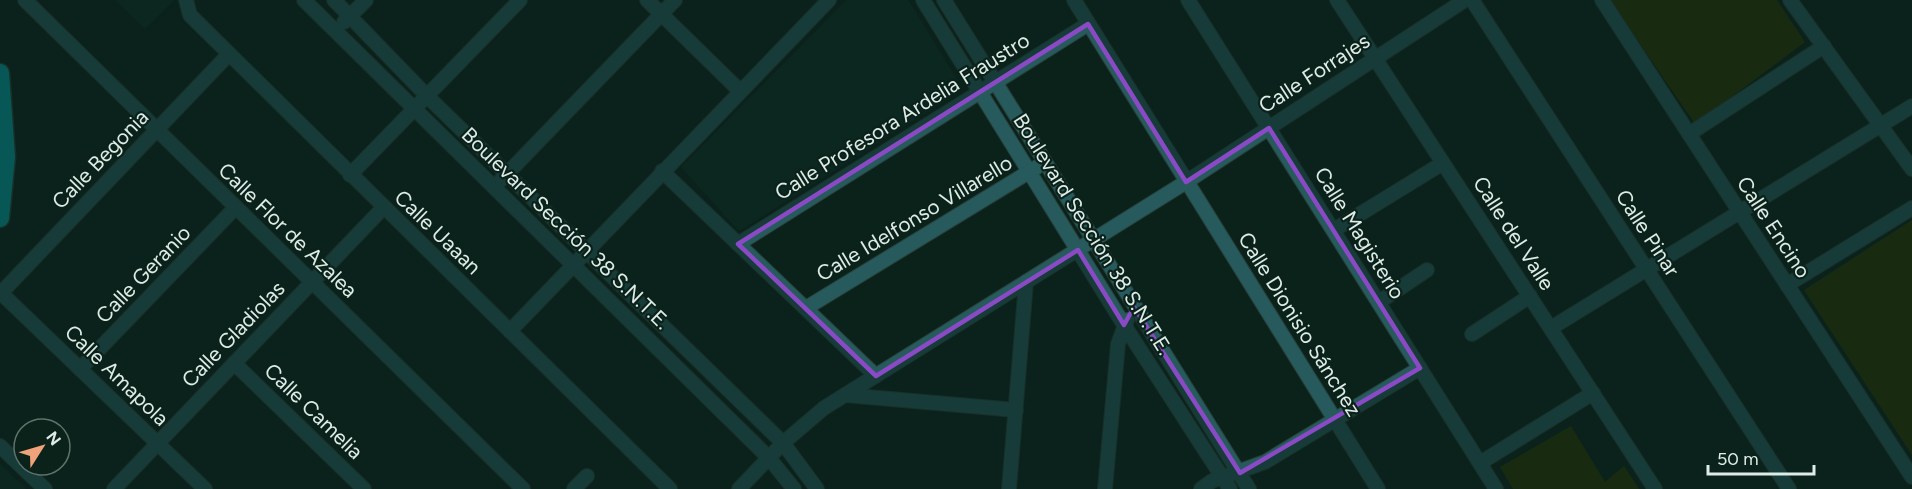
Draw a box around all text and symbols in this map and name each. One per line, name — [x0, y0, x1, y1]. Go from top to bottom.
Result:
street label: Calle Profesora Ardelia Fraustro — [770, 27, 1034, 205]
street label: Calle Forrajes — [1254, 28, 1374, 118]
street label: Calle Begonia — [47, 104, 153, 214]
street label: Boulevard Sección 38 S.N.T.E. — [1008, 109, 1178, 359]
street label: Boulevard Sección 38 S.N.T.E. — [457, 122, 675, 334]
street label: Calle Idelfonso Villarello — [812, 150, 1016, 286]
street label: Calle Flor de Azalea — [213, 157, 363, 303]
street label: Calle Magisterio — [1309, 162, 1411, 304]
street label: Calle del Valle — [1468, 171, 1560, 295]
street label: Calle Encino — [1732, 172, 1816, 282]
street label: Calle Uaaan — [390, 185, 486, 279]
street label: Calle Pinar — [1611, 185, 1685, 281]
street label: Calle Geranio — [90, 220, 196, 328]
street label: Calle Dionisio Sánchez — [1233, 227, 1367, 421]
street label: Calle Gladiolas — [176, 276, 290, 392]
street label: Calle Amapola — [60, 319, 174, 431]
street label: Calle Camelia — [260, 358, 368, 464]
north arrow — [12, 417, 72, 477]
text: N — [42, 428, 65, 449]
scale bar — [1708, 438, 1814, 476]
text: 50 m — [1717, 448, 1759, 470]

